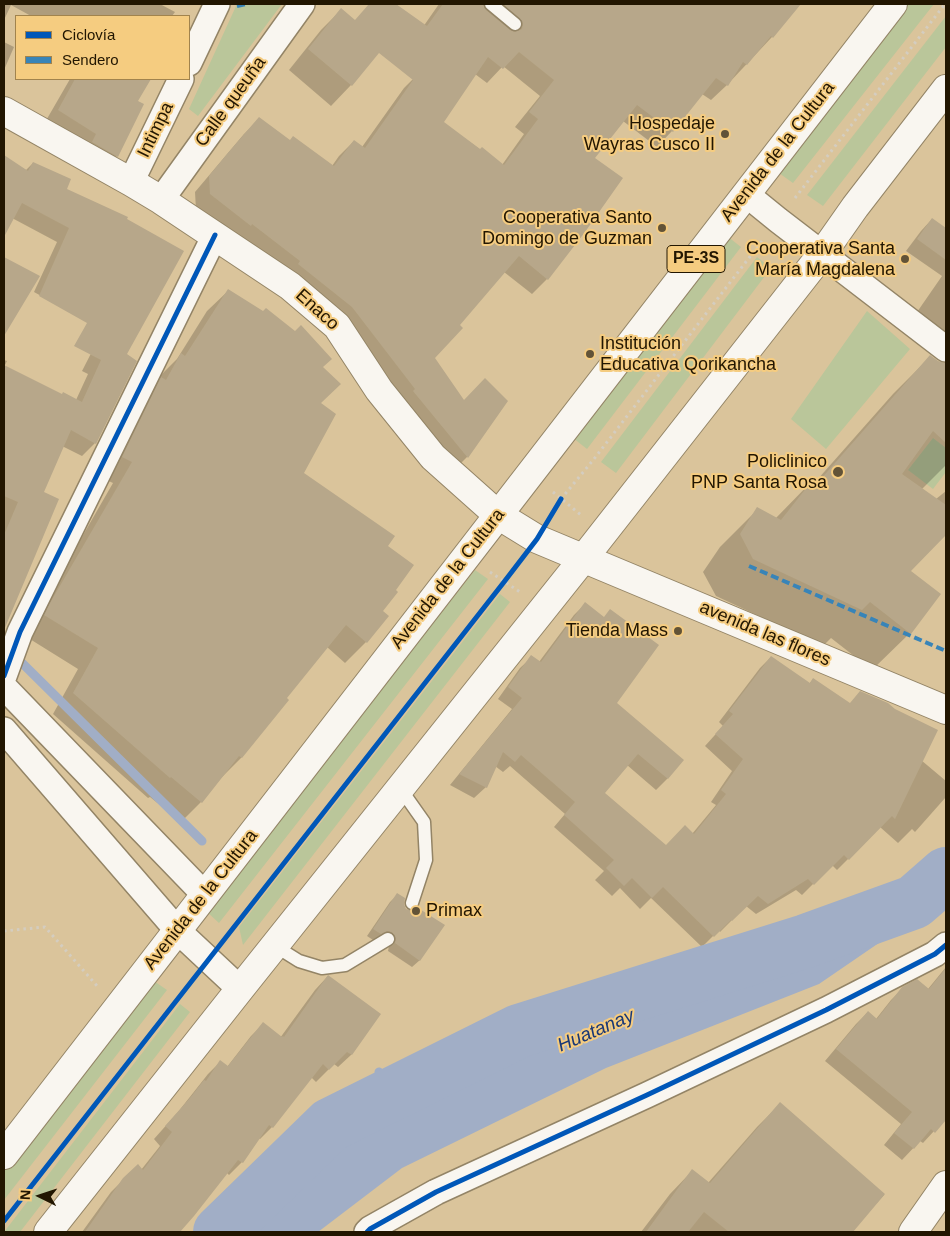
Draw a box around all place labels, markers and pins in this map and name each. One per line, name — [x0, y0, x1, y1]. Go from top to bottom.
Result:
place label: Hospedaje Wayras Cusco II — [584, 113, 715, 156]
marker: Hospedaje Wayras Cusco II — [719, 128, 731, 140]
place label: Cooperativa Santo Domingo de Guzman — [482, 207, 652, 250]
marker: Cooperativa Santo Domingo de Guzman — [656, 222, 668, 234]
place label: Cooperativa Santa María Magdalena — [746, 238, 895, 280]
marker: Cooperativa Santa María Magdalena — [899, 253, 911, 265]
place label: Institución Educativa Qorikancha — [600, 333, 776, 376]
marker: Institución Educativa Qorikancha — [584, 348, 596, 360]
place label: Policlinico PNP Santa Rosa — [691, 451, 827, 494]
marker: Policlinico PNP Santa Rosa — [831, 465, 845, 479]
place label: Tienda Mass — [566, 620, 668, 642]
marker: Tienda Mass — [672, 625, 684, 637]
place label: Primax — [426, 900, 482, 922]
marker: Primax — [410, 905, 422, 917]

